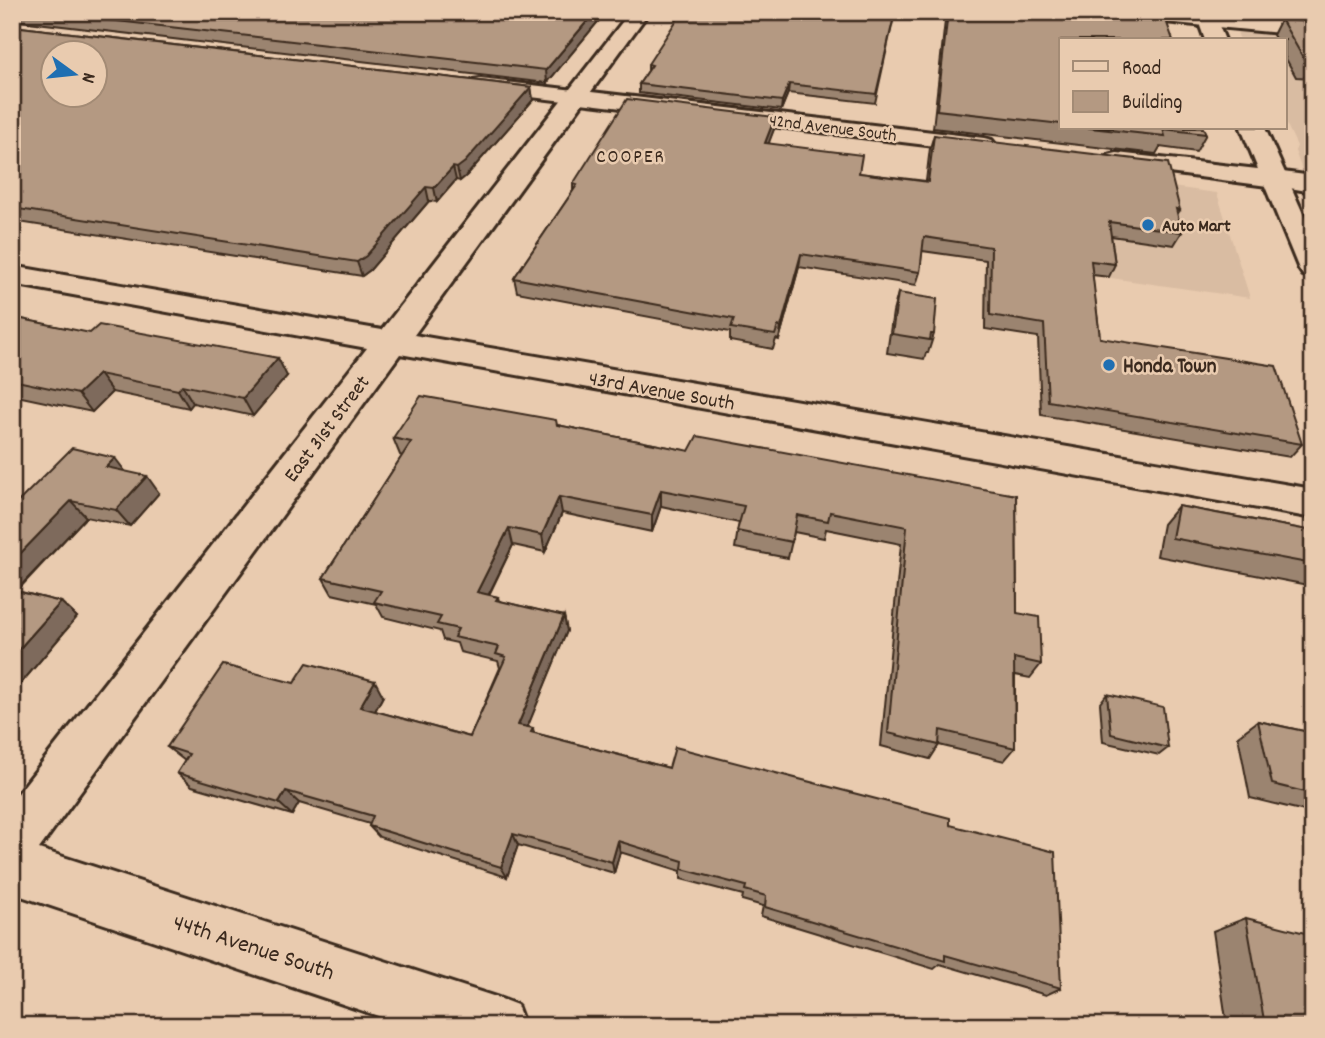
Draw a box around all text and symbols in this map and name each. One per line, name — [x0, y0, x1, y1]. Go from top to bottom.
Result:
north arrow — [38, 38, 108, 108]
legend — [1059, 38, 1286, 130]
text: Road — [1122, 55, 1161, 85]
text: N — [73, 69, 101, 86]
text: Building — [1122, 89, 1182, 119]
street label: 42nd Avenue South — [768, 109, 898, 150]
district label: COOPER — [596, 145, 666, 172]
place label: Auto Mart — [1162, 215, 1231, 240]
marker: Auto Mart — [1140, 217, 1156, 233]
place label: Honda Town — [1123, 353, 1217, 383]
marker: Honda Town — [1101, 357, 1117, 373]
street label: 43rd Avenue South — [586, 365, 737, 421]
street label: East 31st Street — [278, 370, 379, 490]
street label: 44th Avenue South — [168, 907, 338, 991]

